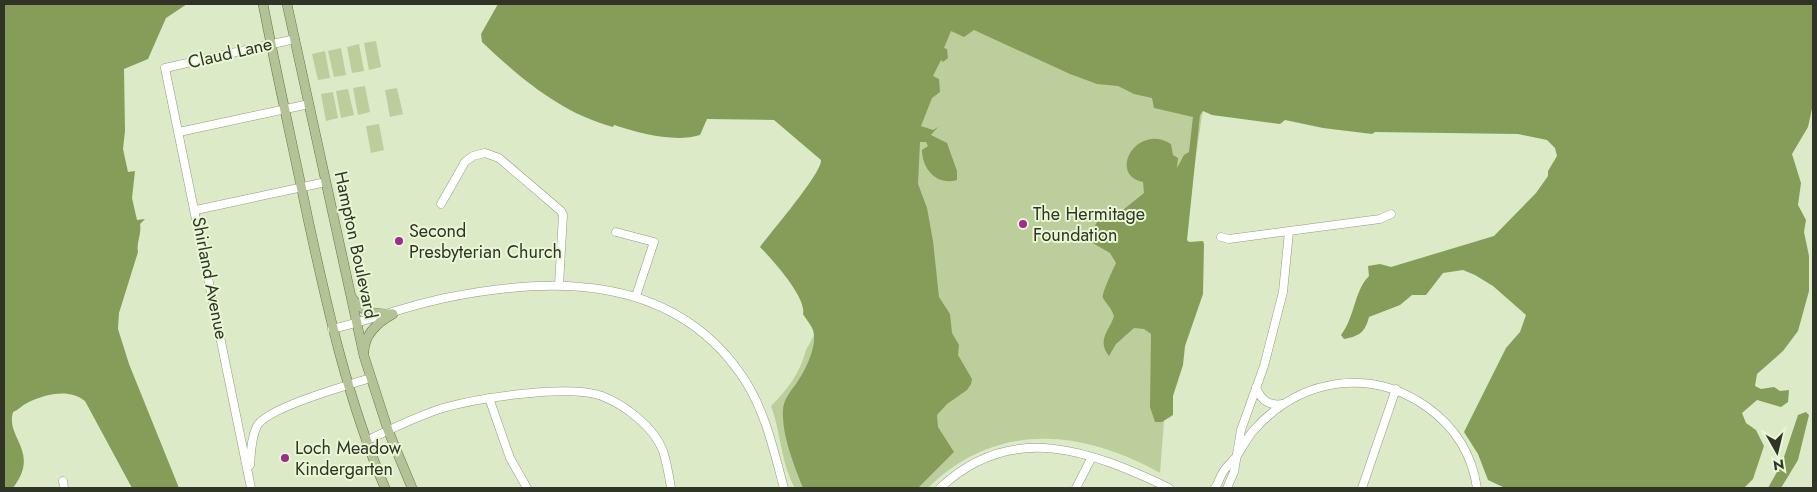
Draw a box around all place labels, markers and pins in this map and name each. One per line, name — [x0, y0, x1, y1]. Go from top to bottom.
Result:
place label: The Hermitage Foundation — [1033, 201, 1145, 248]
place label: Second Presbyterian Church — [409, 218, 562, 265]
marker: The Hermitage Foundation — [1017, 218, 1029, 230]
marker: Second Presbyterian Church — [393, 235, 405, 247]
place label: Loch Meadow Kindergarten — [295, 435, 402, 482]
marker: Loch Meadow Kindergarten — [279, 452, 291, 464]

